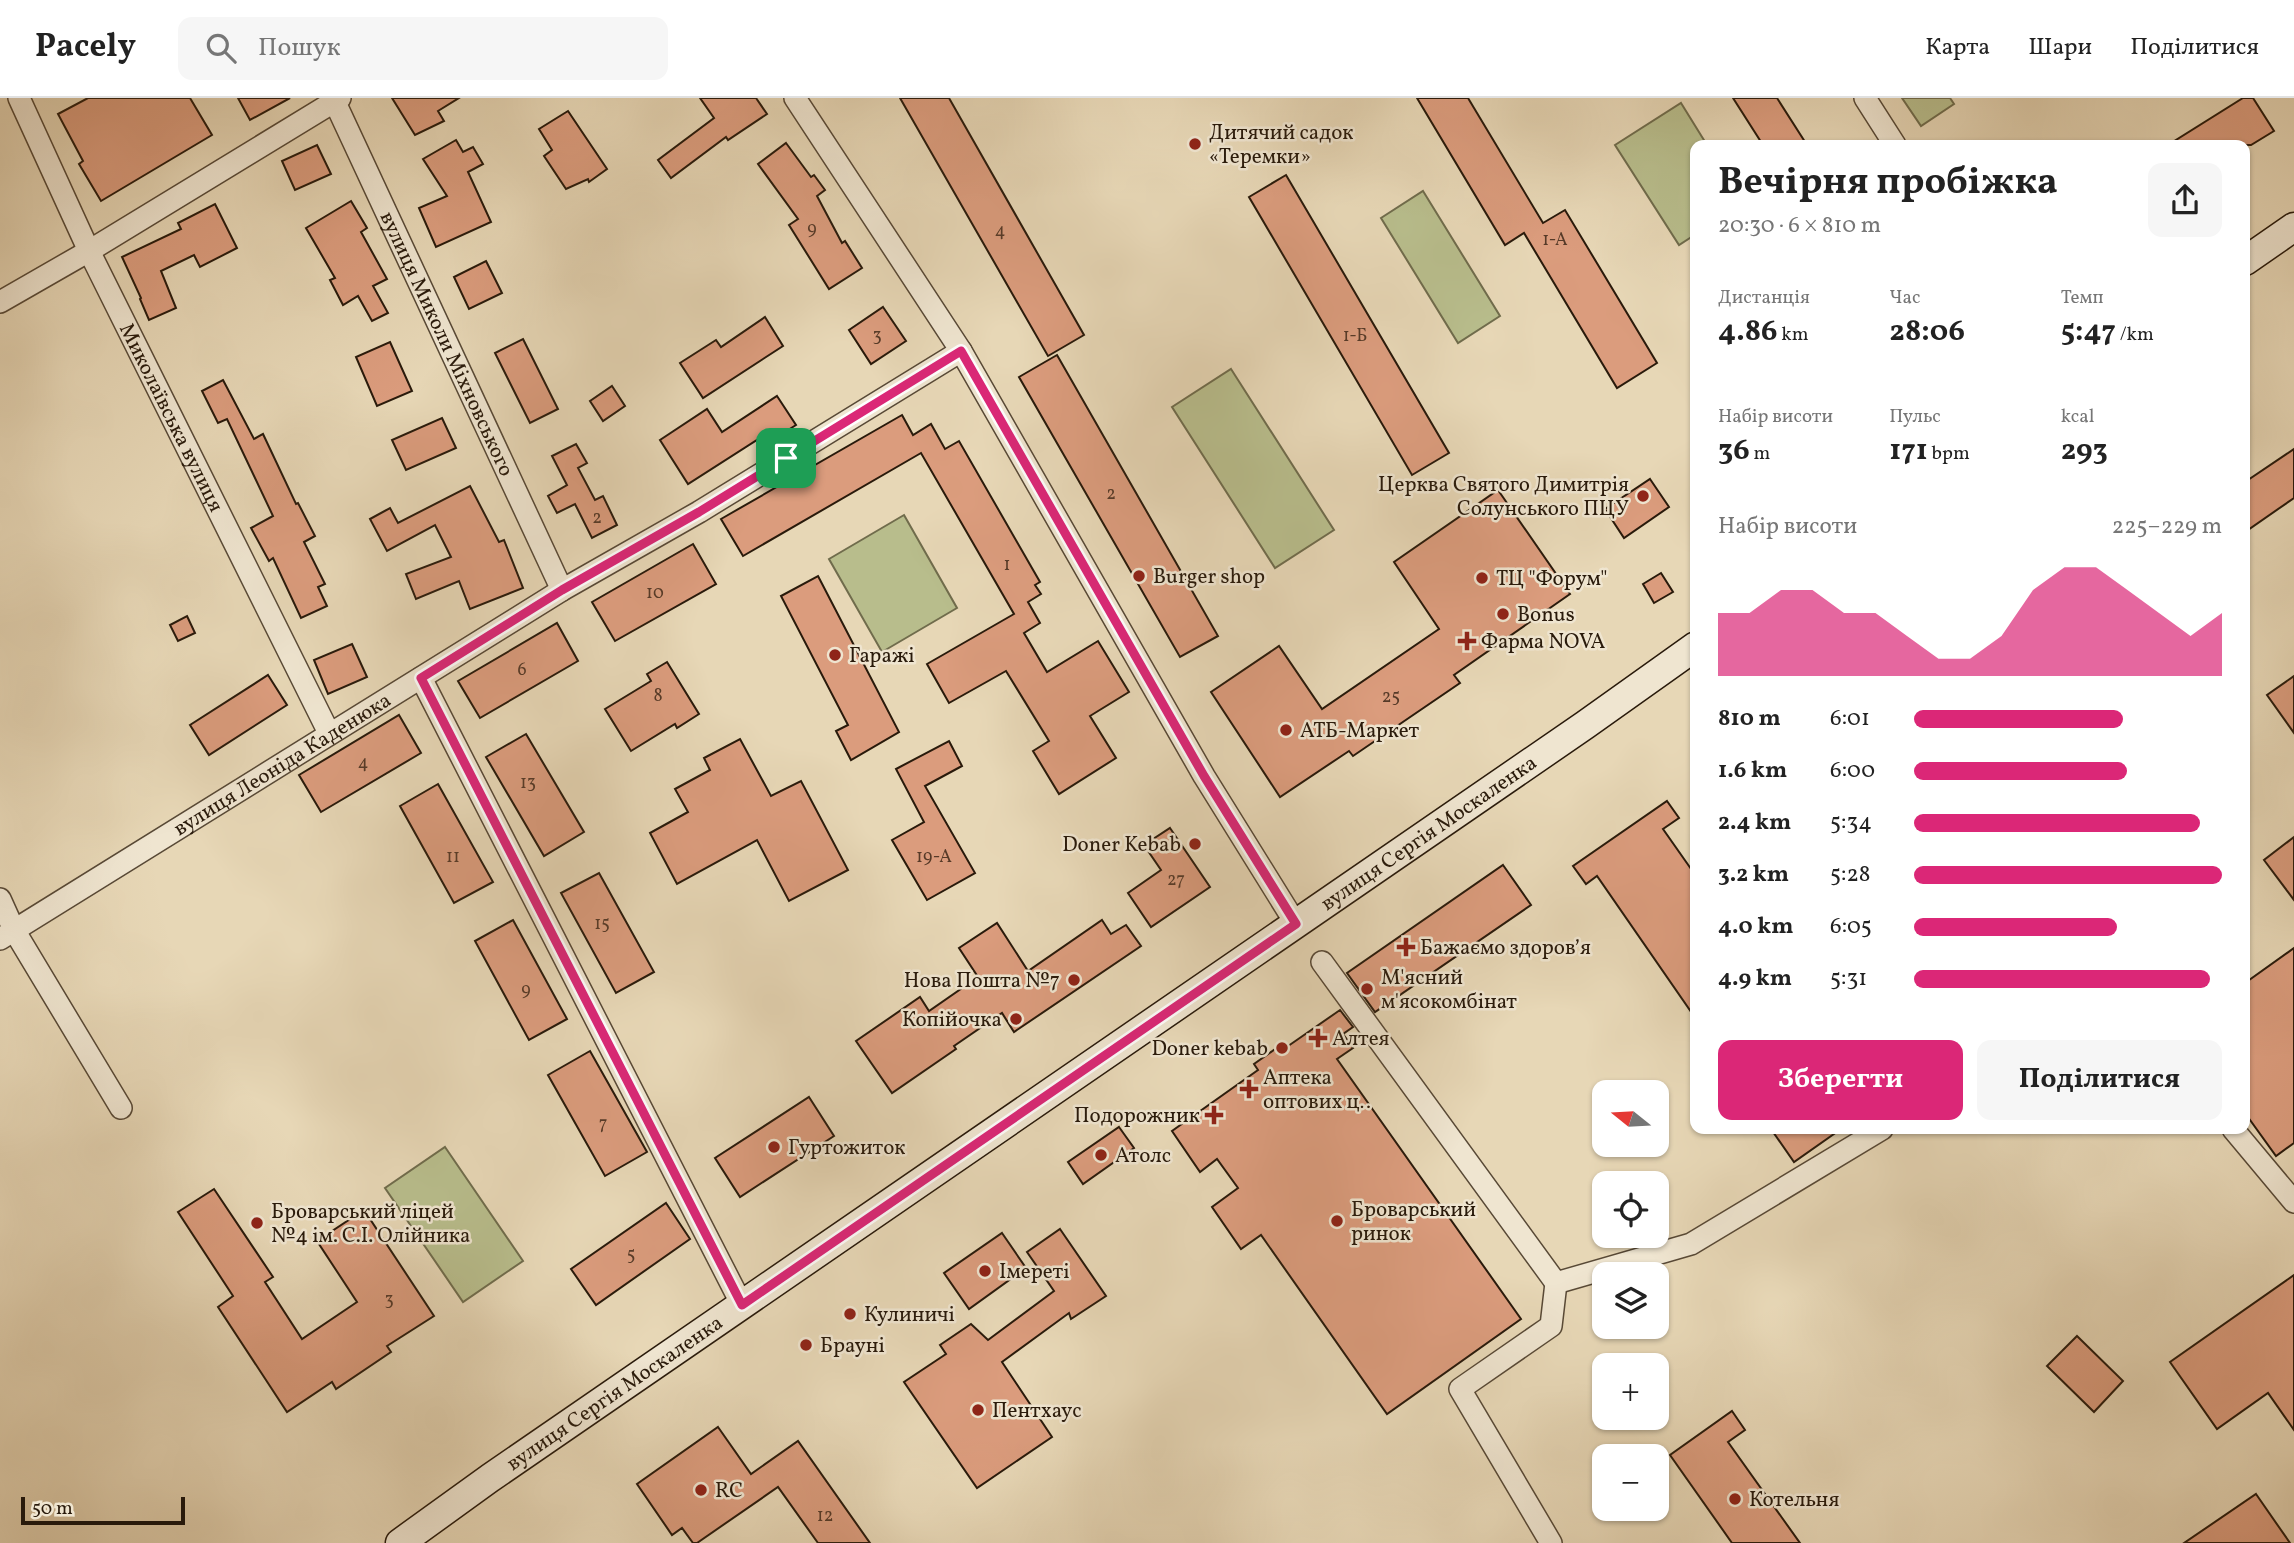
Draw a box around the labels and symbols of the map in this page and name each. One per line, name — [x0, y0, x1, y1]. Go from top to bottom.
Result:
place label: Дитячий садок «Теремки» — [1209, 119, 1354, 172]
marker: Дитячий садок «Теремки» — [1187, 136, 1203, 152]
street label: вулиця Миколи Міхновського — [372, 207, 520, 482]
house number: 9 — [807, 217, 817, 242]
house number: 4 — [995, 219, 1005, 244]
house number: 1-А — [1542, 228, 1568, 253]
street label: Миколаївська вулиця — [111, 319, 230, 517]
house number: 3 — [872, 324, 882, 349]
house number: 1-Б — [1343, 324, 1367, 349]
pin — [756, 428, 816, 488]
place label: Церква Святого Димитрія Солунського ПЦУ — [1378, 471, 1629, 524]
house number: 2 — [1106, 482, 1116, 507]
marker: Церква Святого Димитрія Солунського ПЦУ — [1635, 488, 1651, 504]
house number: 2 — [592, 506, 602, 531]
house number: 1 — [1004, 553, 1010, 578]
place label: Burger shop — [1153, 563, 1265, 592]
place label: ТЦ "Форум" — [1496, 565, 1608, 594]
marker: Burger shop — [1131, 568, 1147, 584]
marker: ТЦ "Форум" — [1474, 570, 1490, 586]
house number: 10 — [646, 581, 664, 606]
place label: Bonus — [1517, 601, 1575, 630]
marker: Bonus — [1495, 606, 1511, 622]
place label: Фарма NOVA — [1481, 628, 1606, 657]
marker: Фарма NOVA — [1459, 633, 1475, 649]
place label: Гаражі — [849, 642, 915, 671]
marker: Гаражі — [827, 647, 843, 663]
house number: 6 — [517, 658, 527, 683]
house number: 8 — [653, 684, 663, 709]
house number: 25 — [1382, 685, 1400, 710]
street label: вулиця Леоніда Каденюка — [169, 687, 397, 844]
place label: АТБ-Маркет — [1300, 717, 1419, 746]
marker: АТБ-Маркет — [1278, 722, 1294, 738]
street label: вулиця Сергія Москаленка — [1315, 749, 1543, 919]
house number: 4 — [358, 751, 368, 776]
house number: 13 — [520, 771, 536, 796]
place label: Doner Kebab — [1062, 831, 1181, 860]
marker: Doner Kebab — [1187, 836, 1203, 852]
house number: 11 — [446, 845, 460, 870]
house number: 19-А — [916, 845, 952, 870]
house number: 27 — [1167, 868, 1185, 893]
house number: 15 — [594, 912, 610, 937]
place label: Бажаємо здоровʼя — [1420, 934, 1591, 963]
marker: Бажаємо здоровʼя — [1398, 939, 1414, 955]
place label: М'ясний м'ясокомбінат — [1381, 964, 1517, 1017]
place label: Нова Пошта №7 — [904, 967, 1060, 996]
marker: Нова Пошта №7 — [1066, 972, 1082, 988]
house number: 9 — [521, 978, 531, 1003]
marker: М'ясний м'ясокомбінат — [1359, 981, 1375, 997]
place label: Копійочка — [902, 1006, 1002, 1035]
marker: Копійочка — [1008, 1011, 1024, 1027]
place label: Алтея — [1332, 1025, 1390, 1054]
marker: Алтея — [1310, 1030, 1326, 1046]
place label: Doner kebab — [1151, 1035, 1268, 1064]
marker: Doner kebab — [1274, 1040, 1290, 1056]
place label: Аптека оптових ц‥ — [1263, 1064, 1371, 1117]
north arrow — [1592, 1080, 1670, 1157]
marker: Аптека оптових ц‥ — [1241, 1081, 1257, 1097]
place label: Подорожник — [1074, 1102, 1200, 1131]
marker: Подорожник — [1206, 1107, 1222, 1123]
house number: 7 — [599, 1112, 607, 1137]
place label: Гуртожиток — [788, 1134, 906, 1163]
marker: Гуртожиток — [766, 1139, 782, 1155]
place label: Атолс — [1115, 1142, 1171, 1171]
marker: Атолс — [1093, 1147, 1109, 1163]
place label: Броварський ринок — [1351, 1196, 1476, 1249]
place label: Броварський ліцей №4 ім. С.І. Олійника — [271, 1198, 471, 1251]
marker: Броварський ринок — [1329, 1213, 1345, 1229]
marker: Броварський ліцей №4 ім. С.І. Олійника — [249, 1215, 265, 1231]
house number: 5 — [627, 1243, 635, 1268]
place label: Імереті — [999, 1258, 1070, 1287]
marker: Імереті — [977, 1263, 993, 1279]
house number: 3 — [384, 1288, 394, 1313]
place label: Кулиничі — [864, 1301, 955, 1330]
marker: Кулиничі — [842, 1306, 858, 1322]
street label: вулиця Сергія Москаленка — [501, 1309, 729, 1478]
place label: Брауні — [820, 1332, 885, 1361]
marker: Брауні — [798, 1337, 814, 1353]
place label: Пентхаус — [992, 1397, 1082, 1426]
marker: Пентхаус — [970, 1402, 986, 1418]
place label: RC — [715, 1477, 743, 1506]
marker: RC — [693, 1482, 709, 1498]
place label: Котельня — [1749, 1486, 1839, 1515]
marker: Котельня — [1727, 1491, 1743, 1507]
scale bar — [21, 1494, 186, 1526]
house number: 12 — [817, 1504, 833, 1529]

